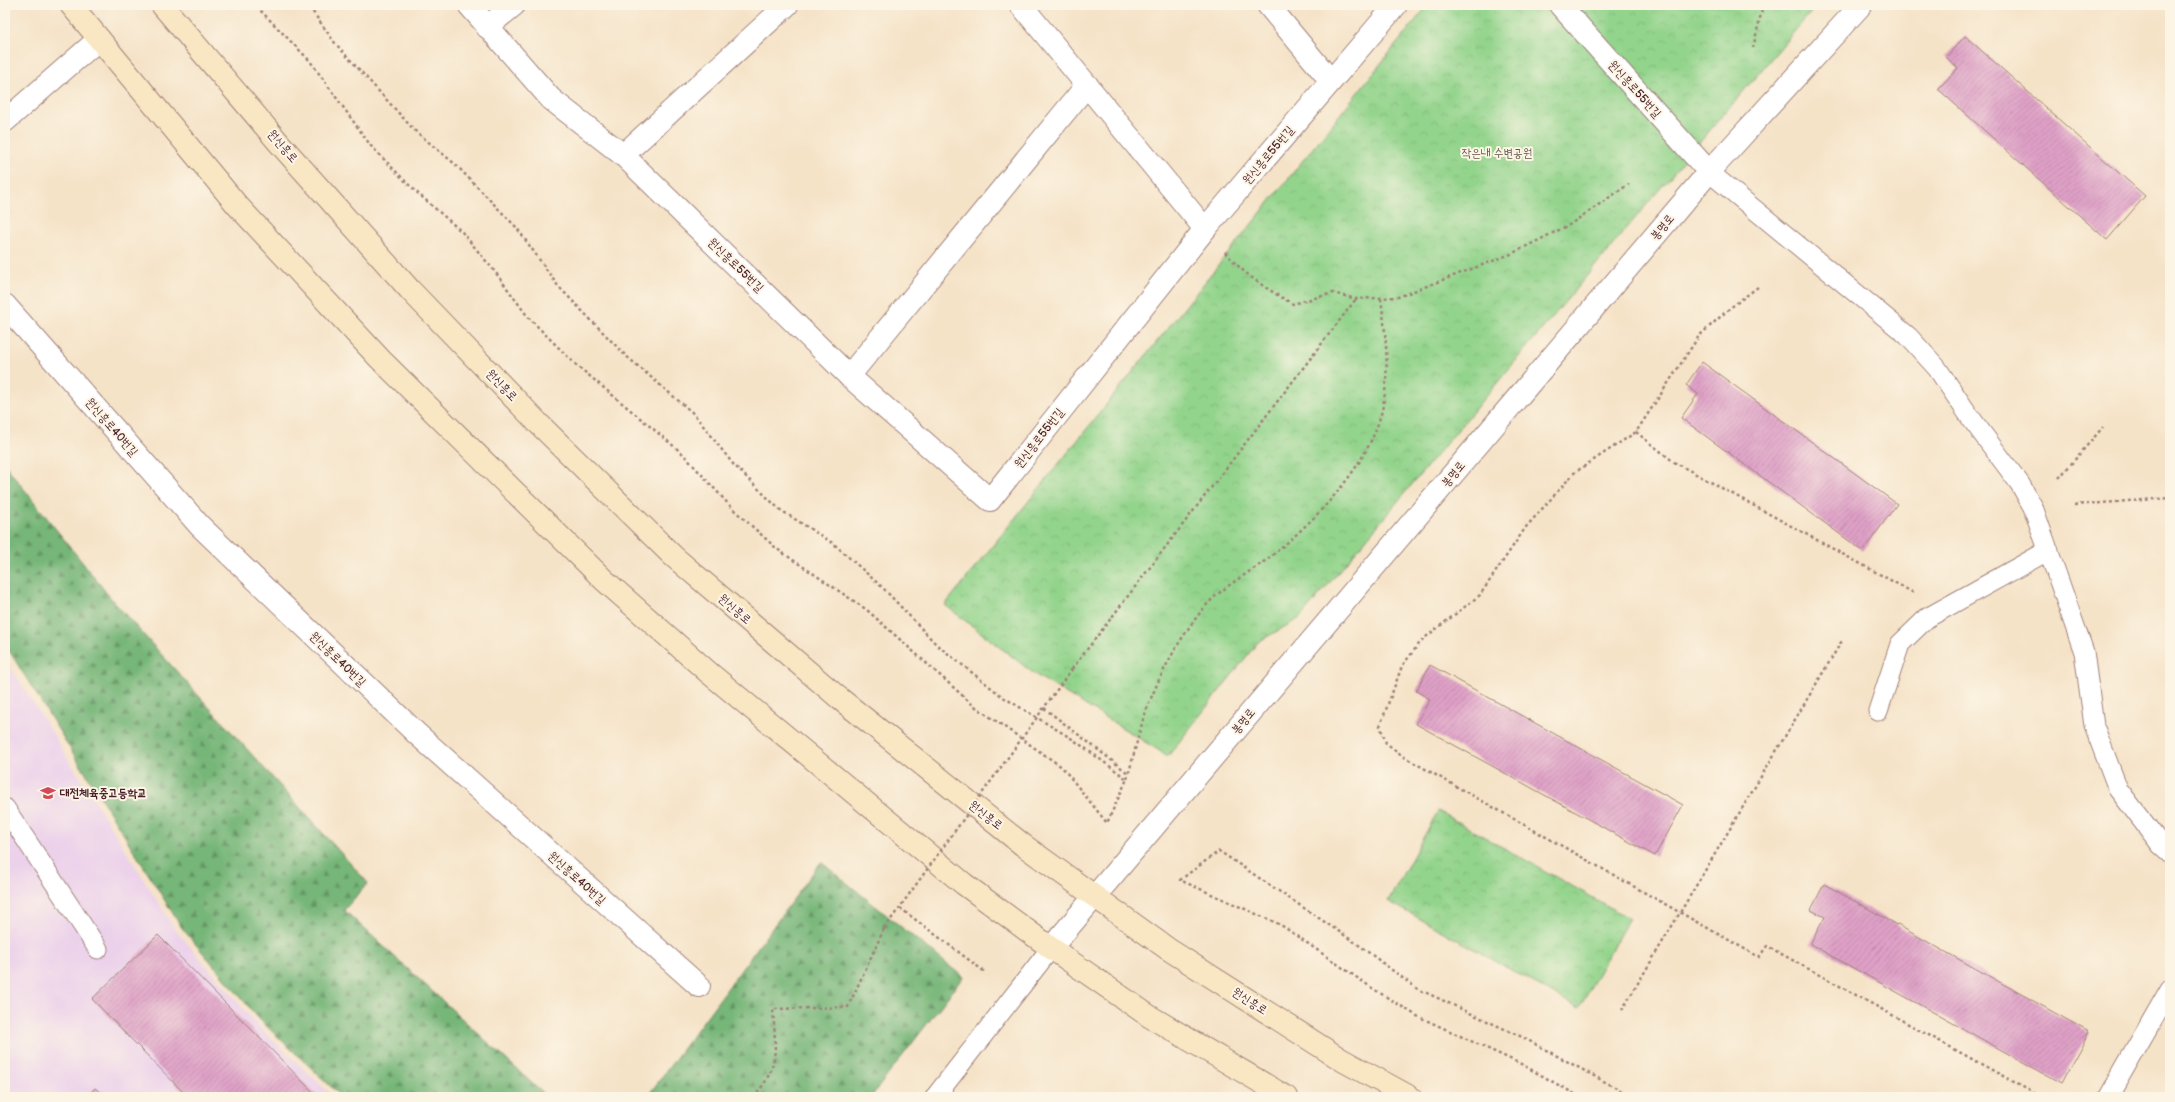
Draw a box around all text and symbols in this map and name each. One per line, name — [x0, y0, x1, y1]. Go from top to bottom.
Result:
street label: 원신흥로55번길 — [1605, 58, 1664, 121]
street label: 원신흥로55번길 — [1240, 123, 1297, 188]
street label: 원신흥로 — [264, 127, 301, 166]
park label: 작은내 수변공원 — [1462, 146, 1532, 161]
street label: 봉명로 — [1647, 211, 1677, 243]
street label: 원신흥로55번길 — [705, 235, 767, 296]
street label: 원신흥로 — [483, 366, 520, 404]
street label: 원신흥로40번길 — [82, 395, 141, 460]
street label: 원신흥로55번길 — [1011, 405, 1068, 471]
street label: 봉명로 — [1438, 458, 1468, 490]
street label: 원신흥로 — [715, 591, 754, 628]
street label: 원신흥로40번길 — [306, 629, 369, 690]
street label: 봉명로 — [1228, 705, 1258, 737]
school or university icon: 대전체육중고등학교 — [39, 784, 57, 802]
place label: 대전체육중고등학교 — [59, 786, 147, 801]
street label: 원신흥로 — [966, 798, 1006, 833]
street label: 원신흥로40번길 — [545, 849, 609, 908]
street label: 원신흥로 — [1229, 985, 1270, 1018]

